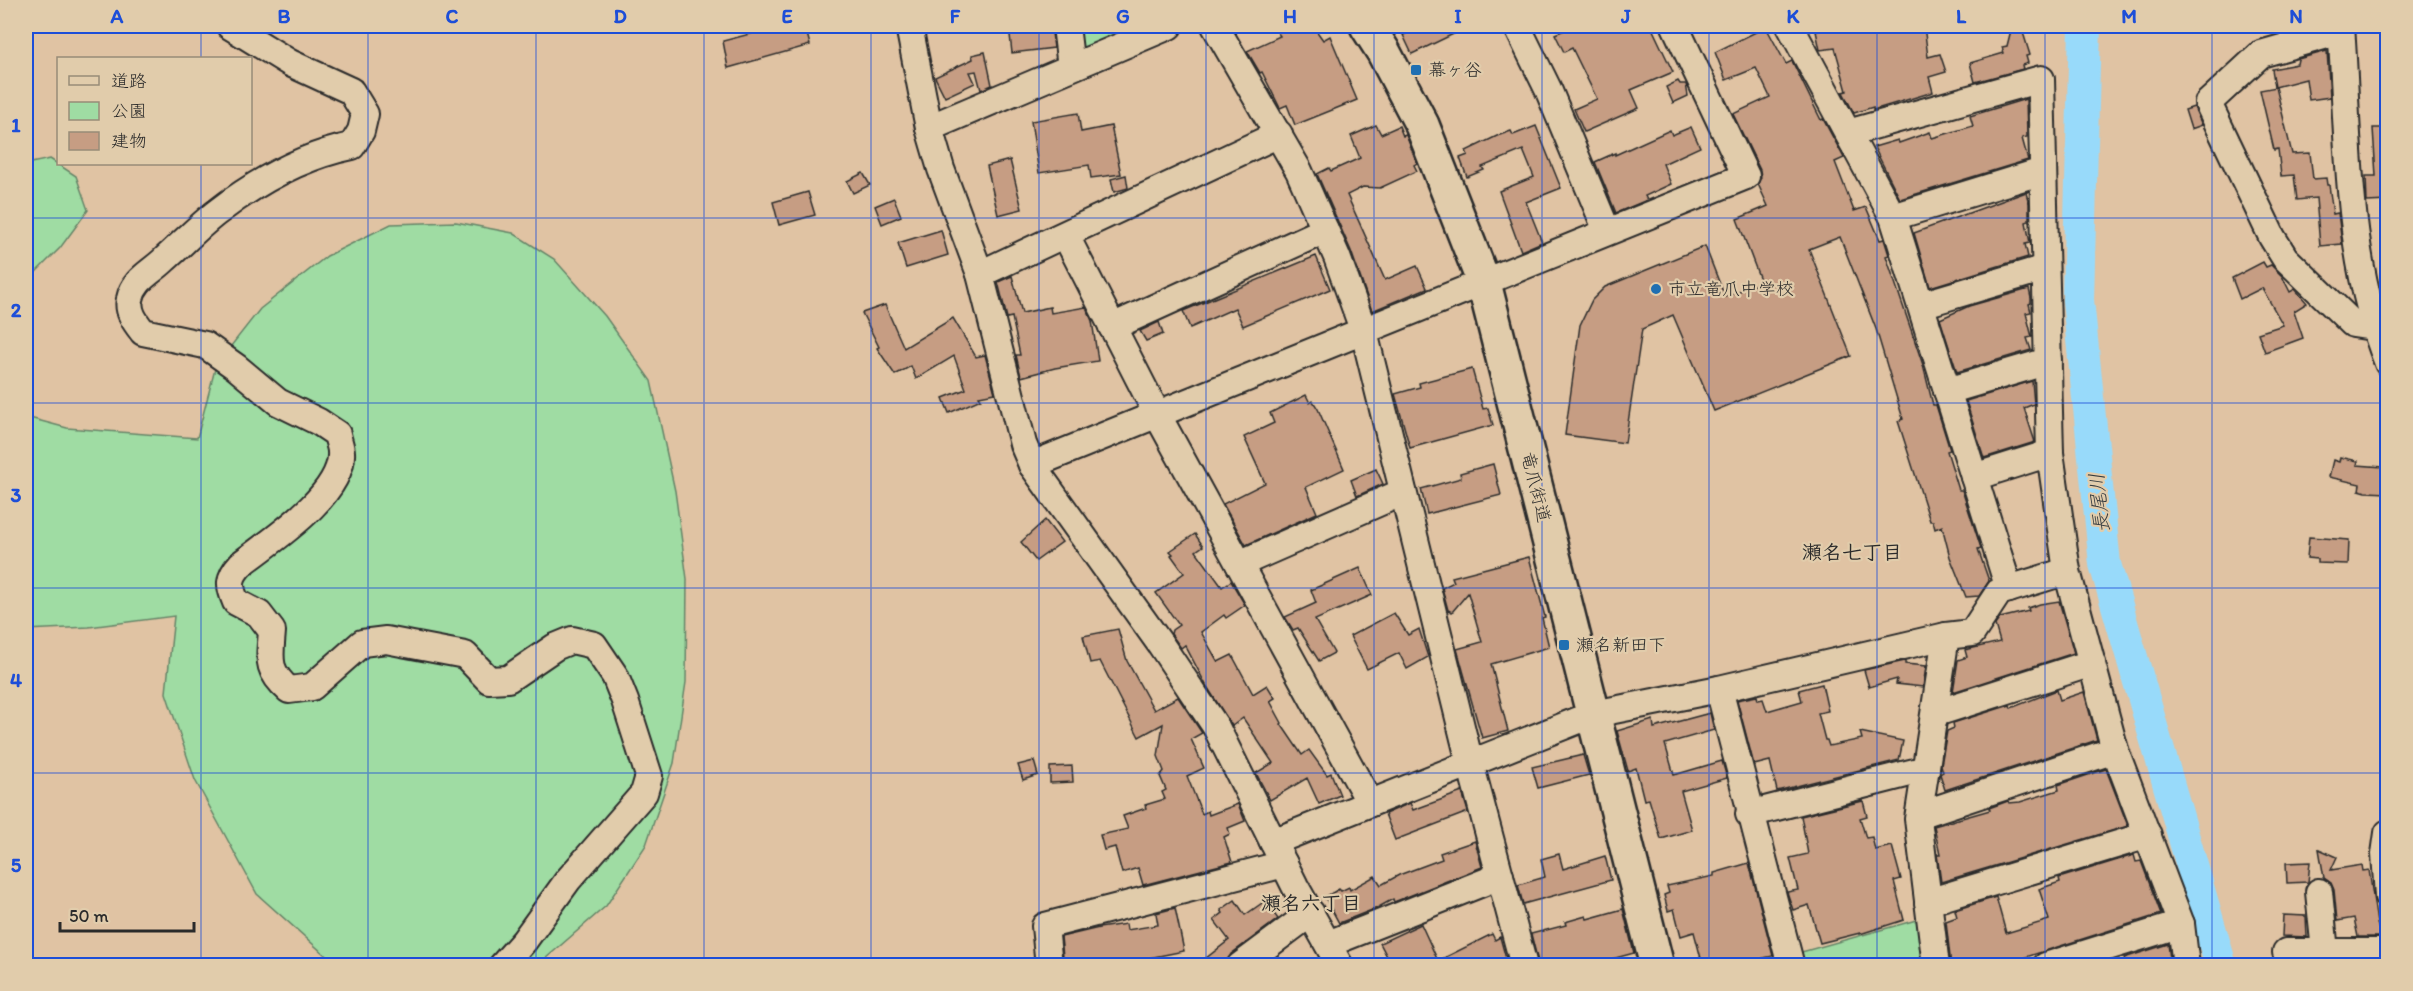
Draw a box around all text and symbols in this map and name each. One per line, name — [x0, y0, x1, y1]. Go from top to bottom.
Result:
text: A — [110, 4, 124, 28]
text: B — [278, 4, 291, 28]
text: C — [446, 4, 459, 28]
text: D — [613, 4, 627, 28]
text: E — [781, 4, 793, 28]
text: F — [950, 4, 961, 28]
text: G — [1116, 4, 1130, 28]
text: H — [1283, 4, 1297, 28]
text: I — [1454, 4, 1462, 28]
text: J — [1620, 4, 1631, 28]
text: K — [1787, 4, 1801, 28]
text: L — [1956, 4, 1967, 28]
text: M — [2121, 4, 2137, 28]
text: N — [2289, 4, 2303, 28]
legend — [57, 57, 252, 165]
place label: 幕ヶ谷 — [1428, 59, 1482, 81]
marker: 幕ヶ谷 — [1409, 63, 1423, 77]
text: 道路 — [111, 70, 147, 92]
text: 公園 — [111, 100, 147, 122]
text: 1 — [11, 113, 21, 137]
text: 建物 — [111, 130, 147, 152]
place label: 市立竜爪中学校 — [1668, 278, 1794, 300]
marker: 市立竜爪中学校 — [1649, 282, 1663, 296]
text: 2 — [11, 298, 22, 322]
street label: 竜爪街道 — [1517, 449, 1555, 525]
water label: 長尾川 — [2084, 472, 2114, 534]
text: 3 — [11, 483, 22, 507]
district label: 瀬名七丁目 — [1802, 540, 1902, 564]
place label: 瀬名新田下 — [1576, 634, 1666, 656]
marker: 瀬名新田下 — [1557, 638, 1571, 652]
text: 4 — [10, 668, 22, 692]
text: 5 — [11, 853, 22, 877]
district label: 瀬名六丁目 — [1261, 891, 1361, 915]
scale bar — [60, 895, 194, 933]
text: 50 m — [69, 905, 109, 927]

